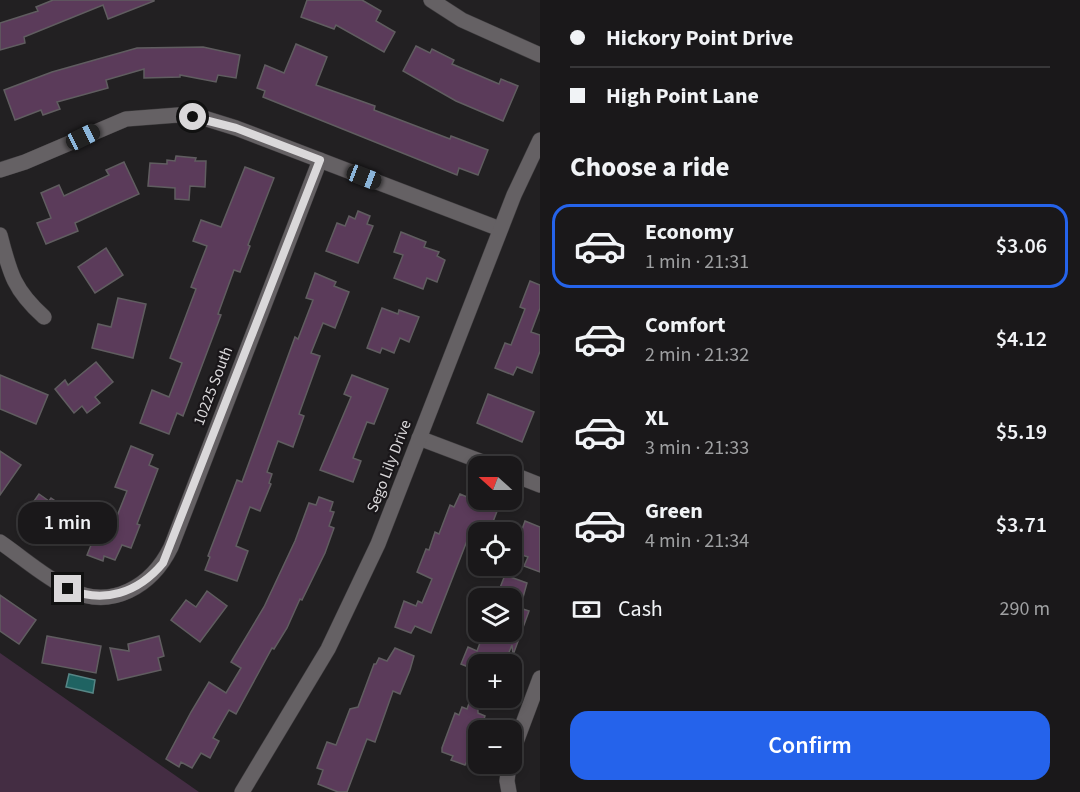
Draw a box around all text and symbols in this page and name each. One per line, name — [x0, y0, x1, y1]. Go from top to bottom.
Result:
text: Hickory Point Drive — [606, 22, 793, 54]
text: High Point Lane — [606, 80, 759, 112]
route start — [179, 103, 206, 130]
car — [63, 121, 103, 153]
text: Choose a ride — [570, 148, 730, 187]
car — [344, 162, 384, 192]
text: Economy — [645, 216, 734, 248]
icon: car — [573, 219, 627, 273]
text: $3.06 — [996, 230, 1047, 262]
text: 1 min · 21:31 — [645, 248, 749, 276]
text: Comfort — [645, 309, 726, 341]
icon: car — [573, 312, 627, 366]
text: $4.12 — [996, 323, 1047, 355]
text: 2 min · 21:32 — [645, 341, 749, 369]
street label: 10225 South — [188, 343, 238, 429]
text: XL — [645, 402, 669, 434]
icon: car — [573, 405, 627, 459]
text: $5.19 — [996, 416, 1047, 448]
street label: Sego Lily Drive — [361, 417, 417, 515]
text: 3 min · 21:33 — [645, 434, 749, 462]
north arrow — [468, 456, 522, 510]
map controls — [468, 456, 522, 774]
text: Green — [645, 495, 703, 527]
icon: car — [573, 498, 627, 552]
callout: 1 min — [19, 502, 118, 544]
text: 1 min — [44, 509, 91, 537]
text: $3.71 — [996, 509, 1047, 541]
button: locate — [468, 522, 522, 576]
text: 4 min · 21:34 — [645, 527, 749, 555]
route end — [54, 575, 81, 602]
button: layers — [468, 588, 522, 642]
icon: cash — [570, 593, 603, 626]
text: Cash — [618, 593, 663, 625]
text: 290 m — [1000, 595, 1050, 623]
button: + — [468, 654, 522, 708]
button: Confirm — [570, 711, 1050, 780]
button: − — [468, 720, 522, 774]

